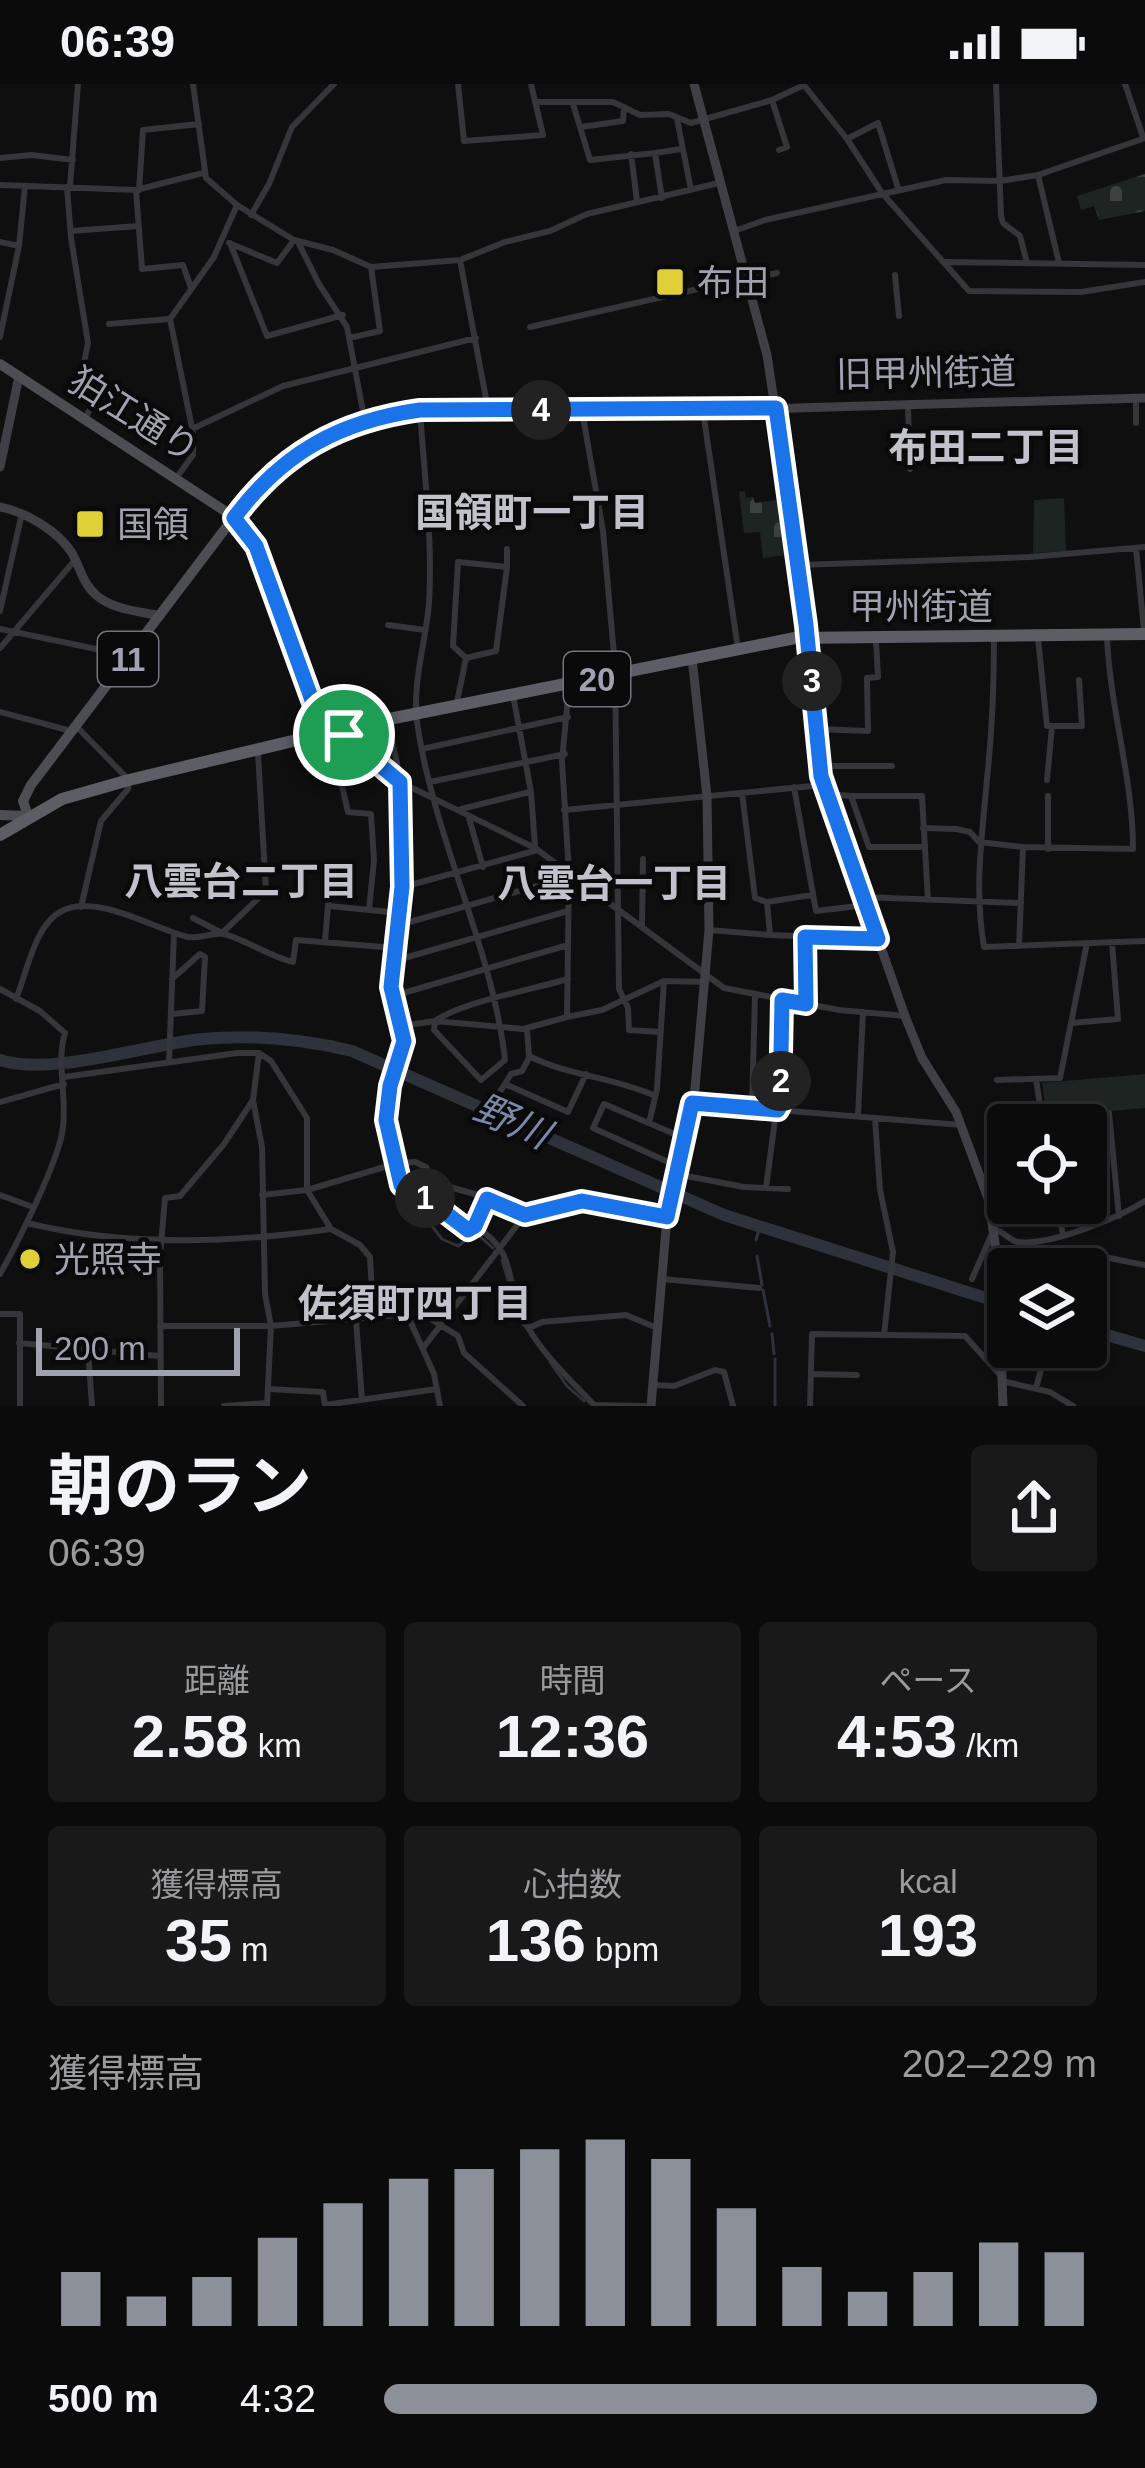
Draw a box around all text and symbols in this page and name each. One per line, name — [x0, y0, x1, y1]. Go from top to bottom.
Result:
text: 06:39 — [60, 16, 175, 67]
place label: 布田 — [697, 262, 769, 303]
marker: 布田 — [654, 266, 686, 298]
street label: 旧甲州街道 — [836, 351, 1016, 395]
street label: 狛江通り — [62, 359, 206, 471]
pin: 4 — [511, 380, 571, 440]
text: 4 — [532, 391, 550, 428]
district label: 布田二丁目 — [888, 426, 1084, 469]
district label: 国領町一丁目 — [415, 491, 649, 534]
place label: 国領 — [117, 504, 189, 545]
marker: 国領 — [74, 508, 106, 540]
street label: 甲州街道 — [849, 586, 993, 627]
road number: 11 — [98, 632, 158, 686]
pin: 3 — [782, 651, 842, 711]
road number: 20 — [564, 652, 630, 706]
text: 3 — [803, 662, 821, 699]
pin — [293, 684, 395, 786]
icon: arrive — [311, 702, 377, 768]
district label: 八雲台二丁目 — [124, 860, 358, 903]
district label: 八雲台一丁目 — [497, 862, 731, 905]
pin: 2 — [751, 1051, 811, 1111]
text: 2 — [772, 1062, 790, 1099]
water label: 野川 — [468, 1085, 560, 1158]
map controls — [987, 1104, 1107, 1368]
button: locate — [987, 1104, 1107, 1224]
pin: 1 — [395, 1168, 455, 1228]
text: 1 — [416, 1179, 434, 1216]
place label: 光照寺 — [54, 1239, 162, 1280]
marker: 光照寺 — [17, 1246, 43, 1272]
button: layers — [987, 1248, 1107, 1368]
district label: 佐須町四丁目 — [298, 1282, 532, 1325]
scale bar — [36, 1322, 240, 1375]
text: 200 m — [54, 1330, 146, 1367]
button: share — [971, 1445, 1097, 1571]
text: 朝のラン — [48, 1449, 312, 1523]
text: 06:39 — [48, 1531, 146, 1574]
text: 距離 — [184, 1662, 250, 1699]
text: 時間 — [539, 1662, 605, 1699]
text: ペース — [879, 1662, 977, 1699]
text: 2.58 — [132, 1703, 249, 1770]
text: 12:36 — [496, 1703, 649, 1770]
text: 4:53 — [837, 1703, 957, 1770]
text: km — [249, 1727, 302, 1764]
text: /km — [957, 1727, 1019, 1764]
text: kcal — [899, 1863, 958, 1900]
text: 獲得標高 — [151, 1866, 283, 1903]
text: 心拍数 — [523, 1866, 622, 1903]
text: 193 — [878, 1902, 978, 1969]
text: 35 — [165, 1907, 232, 1974]
text: 136 — [486, 1907, 586, 1974]
text: m — [232, 1931, 269, 1968]
text: bpm — [586, 1931, 659, 1968]
text: 202–229 m — [902, 2042, 1097, 2085]
text: 獲得標高 — [48, 2052, 204, 2095]
text: 500 m — [48, 2377, 159, 2420]
text: 4:32 — [240, 2377, 316, 2420]

